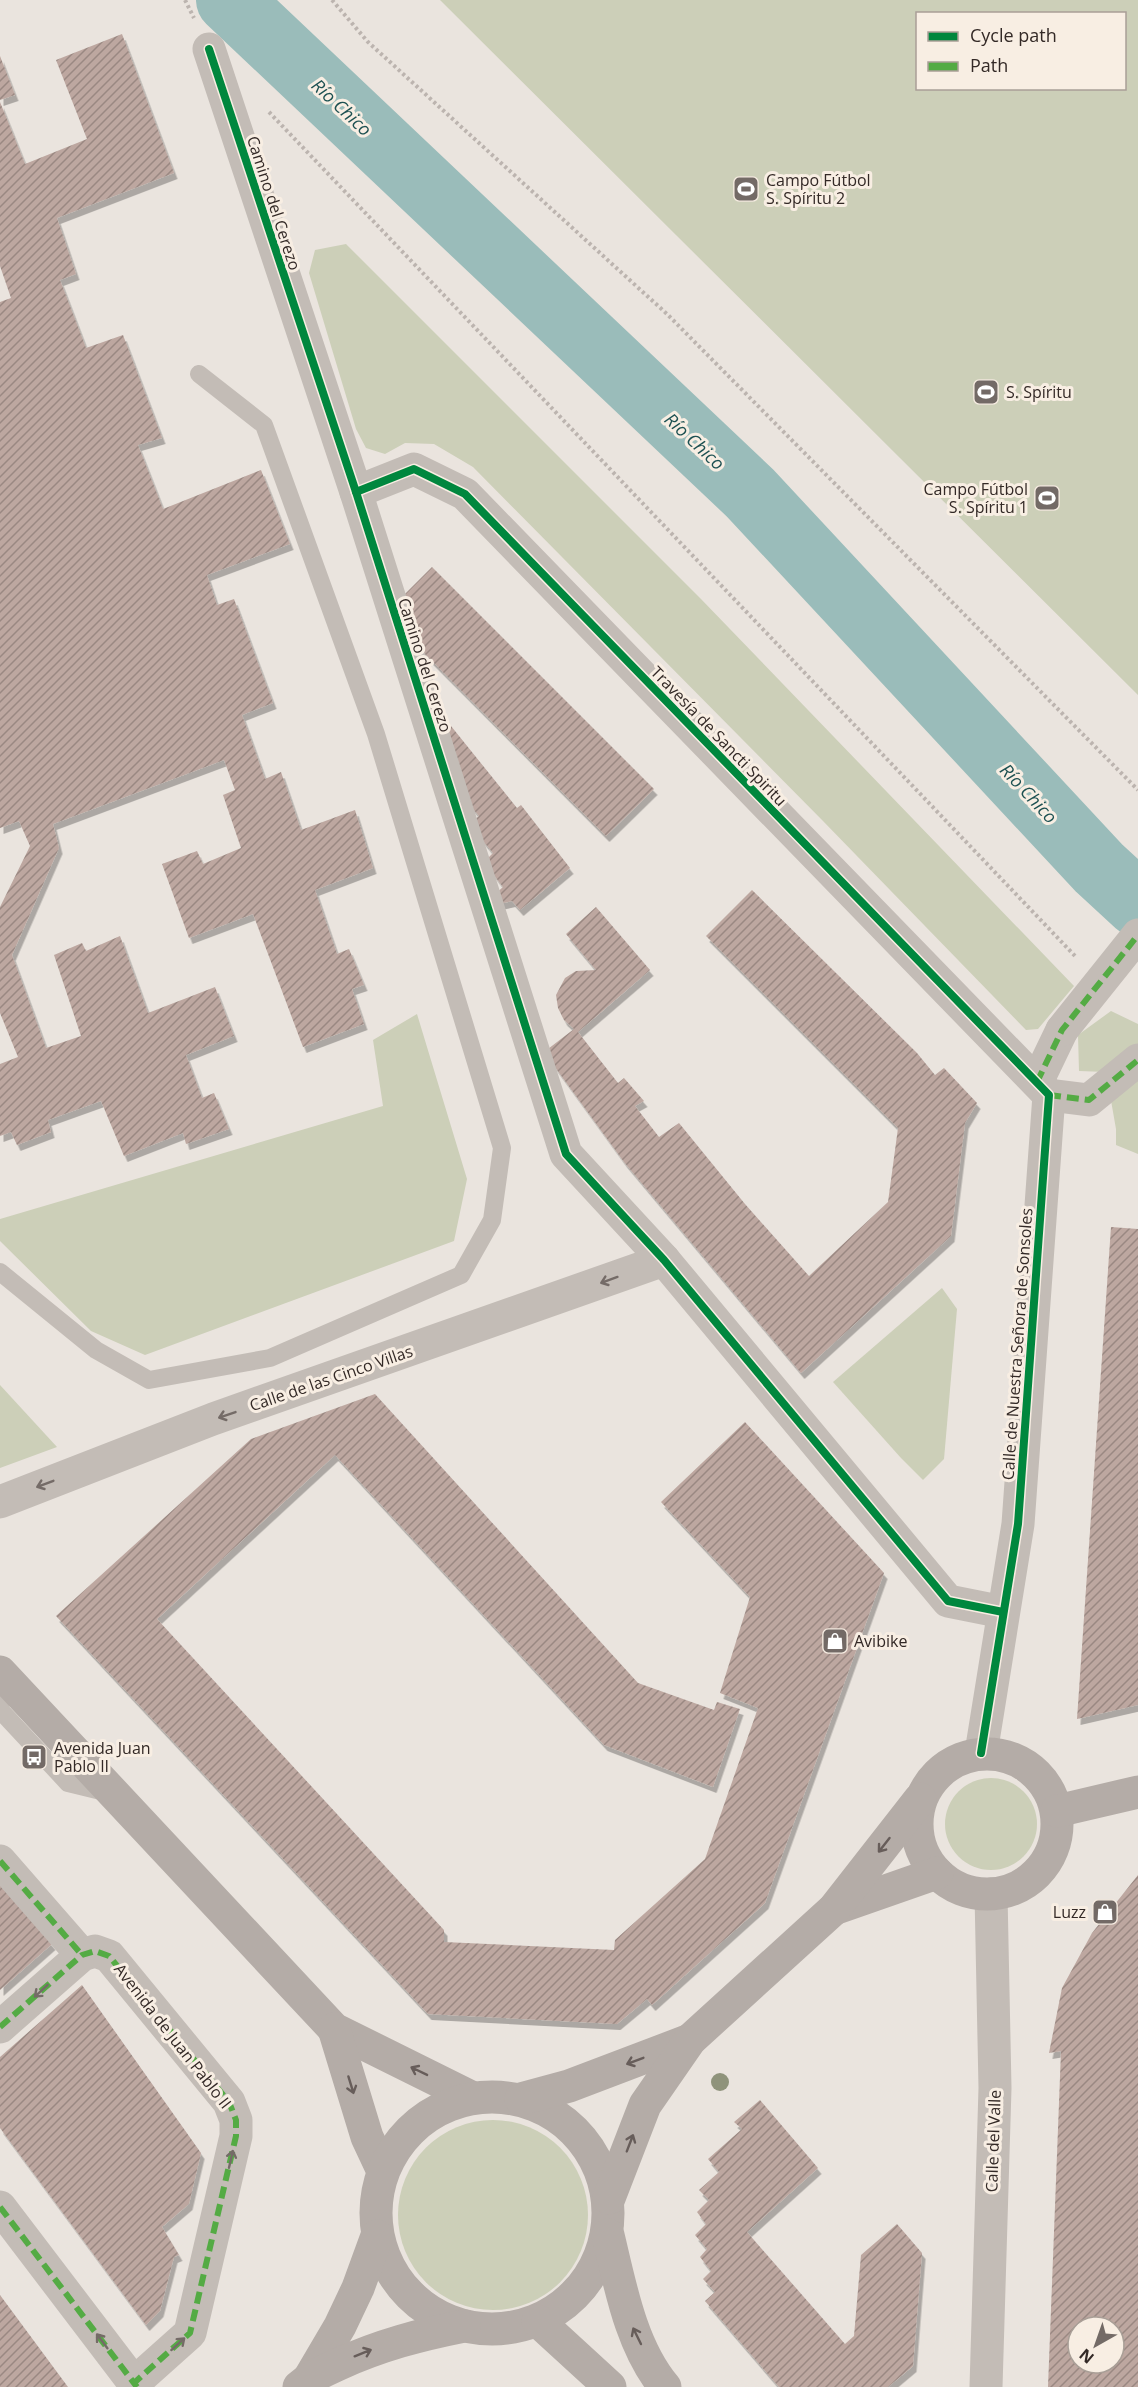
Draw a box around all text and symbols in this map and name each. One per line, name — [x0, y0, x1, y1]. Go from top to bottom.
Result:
legend — [916, 12, 1126, 90]
text: Cycle path — [970, 23, 1057, 47]
text: Path — [970, 53, 1008, 77]
water label: Río Chico — [307, 73, 377, 141]
street label: Camino del Cerezo — [242, 133, 306, 273]
place label: Campo Fútbol S. Spíritu 2 — [766, 169, 871, 209]
sports icon: Campo Fútbol S. Spíritu 2 — [731, 174, 761, 204]
sports icon: S. Spíritu — [971, 377, 1001, 407]
place label: S. Spíritu — [1006, 381, 1072, 403]
water label: Río Chico — [660, 407, 730, 475]
place label: Campo Fútbol S. Spíritu 1 — [923, 478, 1028, 518]
sports icon: Campo Fútbol S. Spíritu 1 — [1032, 483, 1062, 513]
street label: Camino del Cerezo — [393, 595, 457, 735]
street label: Travesía de Sancti Spiritu — [646, 661, 792, 811]
water label: Río Chico — [995, 758, 1063, 828]
street label: Calle de Nuestra Señora de Sonsoles — [997, 1207, 1037, 1481]
one-way arrow — [600, 1275, 619, 1286]
street label: Calle de las Cinco Villas — [246, 1340, 416, 1416]
one-way arrow — [218, 1410, 237, 1421]
one-way arrow — [37, 1480, 55, 1491]
shop icon: Avibike — [820, 1626, 850, 1656]
place label: Avibike — [854, 1630, 907, 1652]
place label: Avenida Juan Pablo II — [54, 1737, 151, 1777]
bus stop icon: Avenida Juan Pablo II — [19, 1742, 49, 1772]
one-way arrow — [878, 1837, 891, 1853]
shop icon: Luzz — [1090, 1897, 1120, 1927]
place label: Luzz — [1053, 1901, 1086, 1923]
street label: Avenida de Juan Pablo II — [109, 1959, 237, 2113]
one-way arrow — [34, 1984, 49, 1998]
one-way arrow — [626, 2056, 645, 2067]
one-way arrow — [410, 2064, 428, 2076]
one-way arrow — [346, 2075, 357, 2094]
street label: Calle del Valle — [980, 2089, 1006, 2193]
one-way arrow — [625, 2134, 636, 2153]
one-way arrow — [225, 2150, 237, 2169]
north arrow — [1066, 2315, 1126, 2375]
one-way arrow — [630, 2328, 642, 2346]
one-way arrow — [96, 2333, 108, 2349]
one-way arrow — [170, 2337, 185, 2351]
text: N — [1074, 2344, 1098, 2369]
one-way arrow — [354, 2347, 372, 2358]

